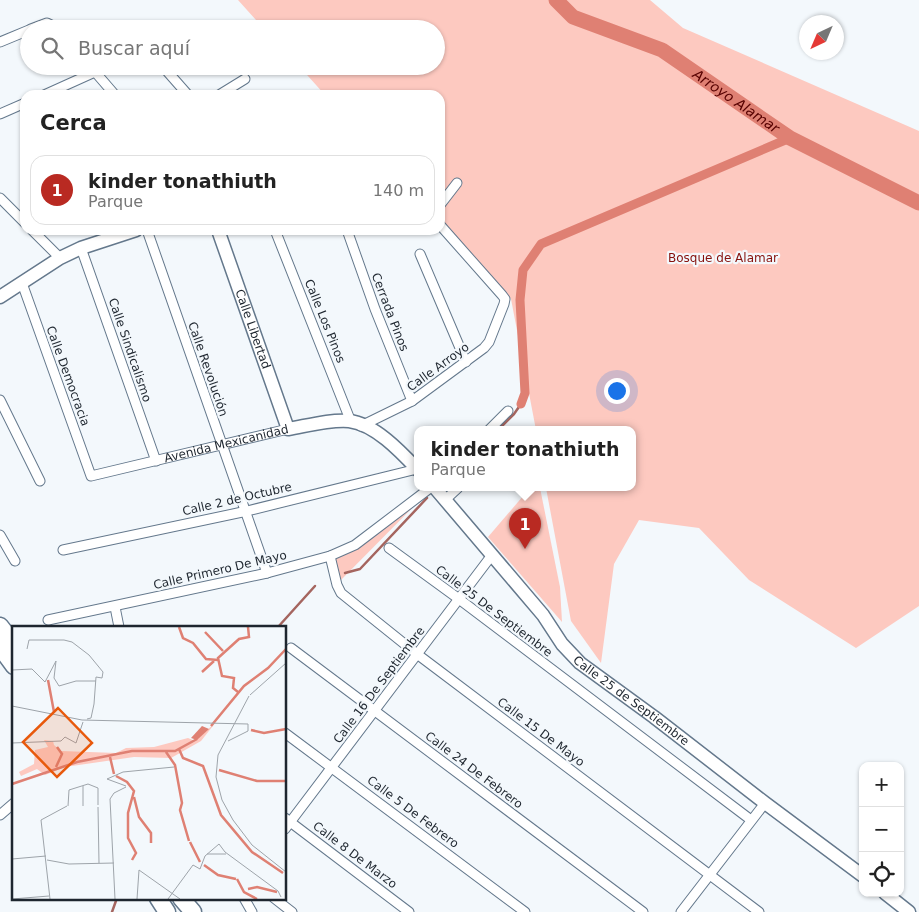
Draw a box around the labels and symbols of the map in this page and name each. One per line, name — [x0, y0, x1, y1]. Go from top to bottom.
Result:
north arrow — [799, 15, 844, 60]
water label: Arroyo Alamar — [689, 65, 783, 137]
park label: Bosque de Alamar — [668, 251, 778, 265]
street label: Cerrada Pinos — [369, 271, 411, 353]
street label: Calle Los Pinos — [302, 277, 348, 365]
street label: Calle Libertad — [232, 287, 273, 371]
street label: Calle Sindicalismo — [106, 296, 154, 404]
street label: Calle Revolución — [185, 320, 231, 418]
street label: Calle Democracia — [43, 324, 93, 428]
street label: Calle Arroyo — [404, 340, 472, 394]
your location — [604, 378, 630, 404]
street label: Avenida Mexicanidad — [163, 422, 290, 465]
street label: Calle 2 de Octubre — [181, 480, 293, 518]
pin: 1 — [509, 508, 541, 549]
street label: Calle Primero De Mayo — [152, 548, 288, 592]
street label: Calle 25 De Septiembre — [433, 563, 555, 659]
street label: Calle 16 De Septiembre — [331, 624, 427, 746]
inset map — [12, 626, 286, 900]
street label: Calle 25 de Septiembre — [570, 653, 692, 748]
street label: Calle 15 De Mayo — [495, 695, 587, 769]
street label: Calle 24 De Febrero — [422, 729, 526, 811]
street label: Calle 5 De Febrero — [365, 773, 461, 851]
street label: Calle 8 De Marzo — [310, 819, 400, 891]

